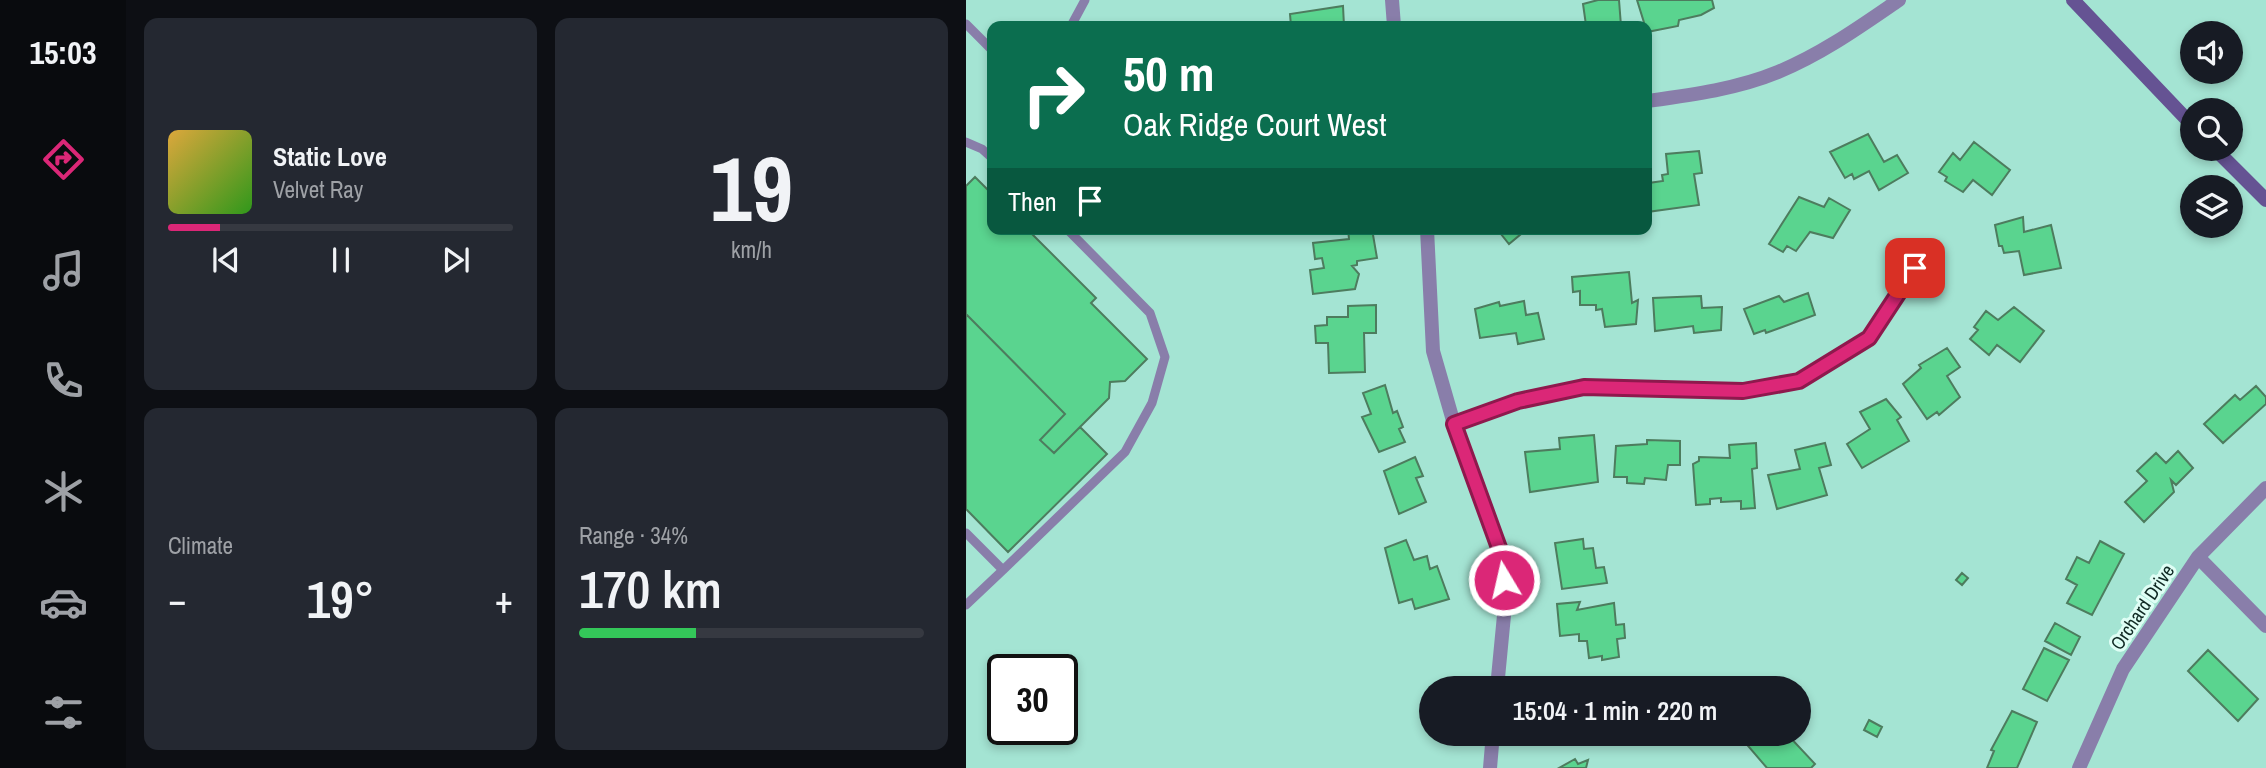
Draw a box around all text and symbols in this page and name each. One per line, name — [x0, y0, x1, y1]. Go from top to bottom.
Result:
map controls — [2180, 21, 2243, 238]
button: sound — [2180, 21, 2243, 84]
text: 15:03 — [29, 31, 97, 74]
text: 50 m — [1123, 40, 1215, 106]
icon: right — [1008, 49, 1099, 140]
button: search — [2180, 98, 2243, 161]
text: Oak Ridge Court West — [1123, 103, 1387, 146]
text: 19 — [710, 127, 793, 249]
icon: directions — [39, 135, 88, 184]
text: Static Love — [273, 139, 387, 174]
text: Velvet Ray — [273, 174, 363, 205]
button: layers — [2180, 175, 2243, 238]
icon: arrive — [1071, 182, 1109, 220]
text: Then — [1008, 184, 1057, 219]
text: km/h — [731, 234, 772, 265]
pin — [1885, 238, 1945, 298]
icon: previous — [207, 241, 245, 279]
icon: pause — [322, 241, 360, 279]
icon: next — [437, 241, 475, 279]
icon: music — [39, 246, 88, 295]
icon: arrive — [1896, 249, 1934, 287]
icon: phone — [39, 356, 88, 405]
icon: climate — [39, 467, 88, 516]
text: Range · 34% — [579, 520, 688, 551]
text: Climate — [168, 530, 233, 561]
position arrow — [1467, 543, 1541, 617]
text: 170 km — [579, 554, 722, 624]
street label: Orchard Drive — [2104, 559, 2180, 655]
text: 19° — [306, 564, 375, 634]
text: − — [168, 574, 186, 625]
text: + — [495, 574, 513, 625]
icon: car — [39, 578, 88, 627]
speed limit sign: 30 — [987, 654, 1078, 745]
icon: filters — [39, 688, 88, 737]
text: 15:04 · 1 min · 220 m — [1513, 693, 1717, 728]

